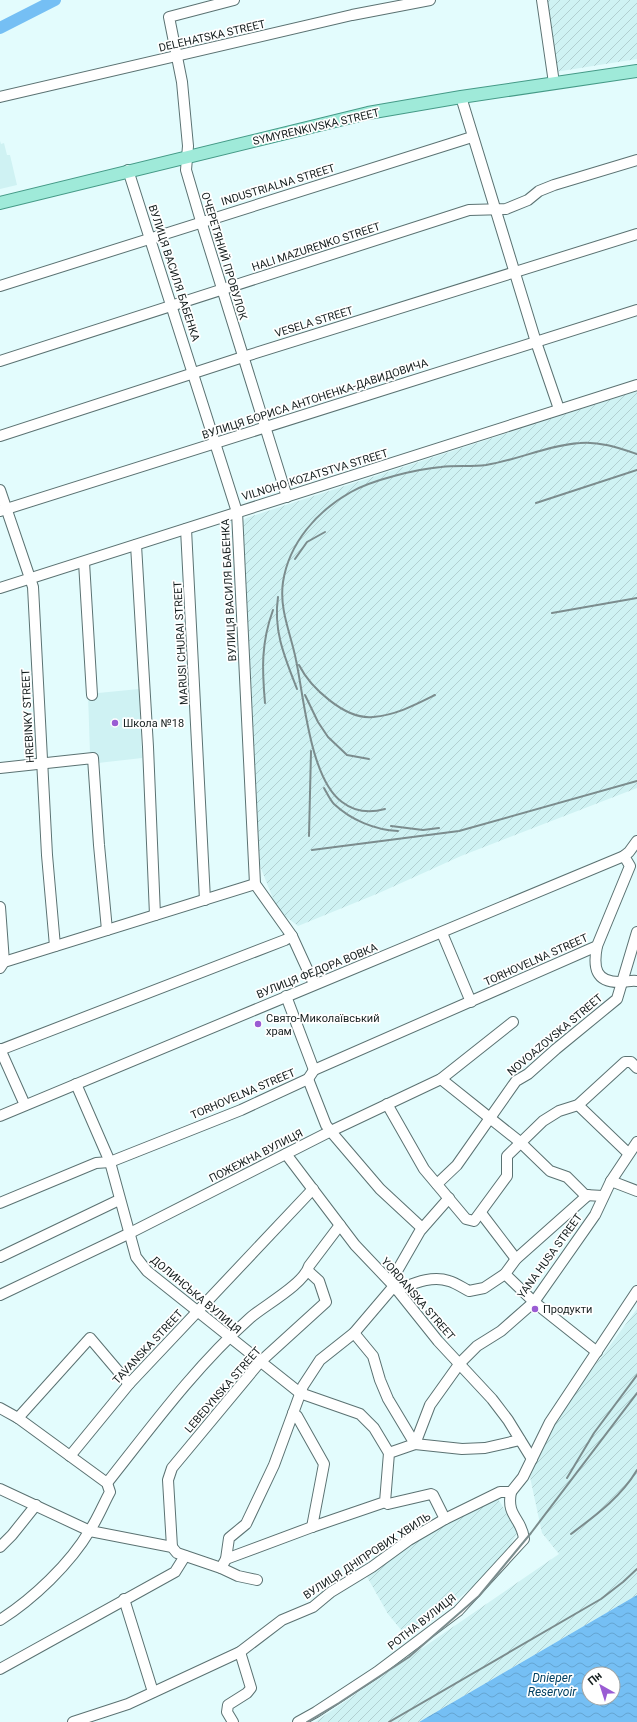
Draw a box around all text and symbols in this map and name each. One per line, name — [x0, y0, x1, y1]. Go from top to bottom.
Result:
street label: DELEHATSKA STREET — [157, 17, 267, 55]
street label: SYMYRENKIVSKA STREET — [252, 106, 381, 148]
street label: INDUSTRIALNA STREET — [220, 161, 337, 208]
street label: ОЧЕРЕТЯНИЙ ПРОВУЛОК — [198, 191, 250, 322]
street label: ВУЛИЦЯ ВАСИЛЯ БАБЕНКА — [146, 203, 202, 344]
street label: HALI MAZURENKO STREET — [250, 220, 382, 274]
street label: VESELA STREET — [273, 304, 355, 340]
street label: ВУЛИЦЯ БОРИСА АНТОНЕНКА-ДАВИДОВИЧА — [200, 356, 430, 442]
street label: VILNOHO KOZATSTVA STREET — [240, 446, 390, 503]
street label: ВУЛИЦЯ ВАСИЛЯ БАБЕНКА — [219, 518, 239, 662]
street label: MARUSI CHURAI STREET — [171, 580, 191, 705]
street label: HREBINKY STREET — [19, 668, 37, 763]
place label: Школа №18 — [123, 717, 184, 730]
marker: Школа №18 — [110, 718, 120, 728]
street label: TORHOVELNA STREET — [482, 931, 590, 989]
street label: ВУЛИЦЯ ФЕДОРА ВОВКА — [255, 941, 380, 1001]
street label: NOVOAZOVSKA STREET — [505, 991, 606, 1079]
place label: Свято-Миколаївський храм — [266, 1012, 380, 1038]
marker: Свято-Миколаївський храм — [253, 1019, 263, 1029]
street label: TORHOVELNA STREET — [189, 1066, 298, 1122]
street label: ПОЖЕЖНА ВУЛИЦЯ — [207, 1127, 305, 1185]
street label: YANA HUSA STREET — [515, 1211, 585, 1301]
street label: ДОЛИНСЬКА ВУЛИЦЯ — [148, 1253, 244, 1337]
street label: YORDANSKA STREET — [379, 1255, 458, 1343]
place label: Продукти — [543, 1303, 592, 1316]
marker: Продукти — [530, 1304, 540, 1314]
street label: TAVANSKA STREET — [110, 1307, 186, 1387]
street label: LEBEDYNSKA STREET — [182, 1344, 264, 1435]
street label: ВУЛИЦЯ ДНІПРОВИХ ХВИЛЬ — [301, 1510, 433, 1602]
street label: РОТНА ВУЛИЦЯ — [385, 1591, 459, 1653]
north arrow — [581, 1666, 621, 1706]
text: Пн — [585, 1669, 605, 1688]
water label: Dnieper Reservoir — [528, 1671, 577, 1699]

